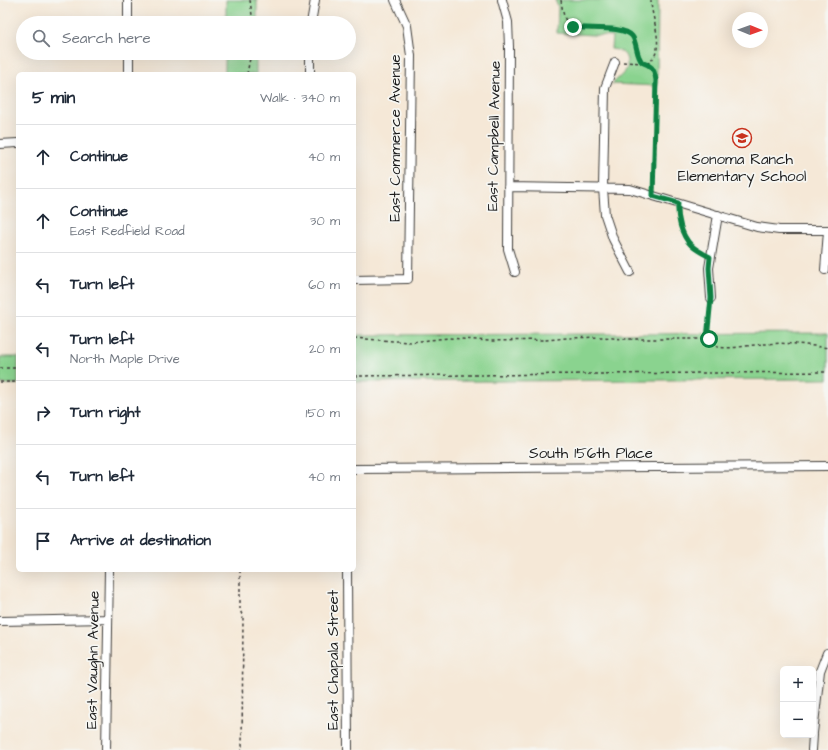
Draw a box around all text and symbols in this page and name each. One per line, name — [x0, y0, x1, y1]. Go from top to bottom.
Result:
north arrow — [732, 12, 768, 48]
search box — [16, 16, 356, 60]
route end — [564, 18, 582, 36]
icon: search — [30, 27, 52, 49]
text: Search here — [62, 28, 151, 49]
street label: East Commerce Avenue — [385, 54, 406, 222]
street label: East Campbell Avenue — [482, 61, 506, 211]
text: 5 min — [32, 86, 75, 110]
text: Walk · 340 m — [260, 89, 340, 107]
school or university icon: Sonoma Ranch Elementary School — [731, 127, 753, 149]
icon: ahead — [32, 146, 54, 168]
text: Continue — [70, 146, 128, 167]
text: 40 m — [308, 148, 340, 166]
place label: Sonoma Ranch Elementary School — [678, 149, 806, 188]
text: Continue — [70, 201, 128, 222]
icon: ahead — [32, 210, 54, 232]
text: 30 m — [310, 212, 340, 230]
text: East Redfield Road — [70, 222, 185, 240]
icon: left — [32, 274, 54, 296]
text: Turn left — [70, 274, 134, 295]
text: 60 m — [308, 276, 340, 294]
text: Turn left — [70, 329, 134, 350]
route start — [700, 330, 718, 348]
icon: left — [32, 338, 54, 360]
text: 20 m — [309, 340, 340, 358]
text: North Maple Drive — [70, 350, 180, 368]
icon: right — [32, 402, 54, 424]
text: Turn right — [70, 402, 141, 423]
text: 150 m — [306, 404, 340, 422]
street label: South 156th Place — [529, 443, 653, 464]
icon: left — [32, 466, 54, 488]
text: Turn left — [70, 466, 134, 487]
text: 40 m — [308, 468, 340, 486]
icon: arrive — [32, 530, 54, 552]
text: Arrive at destination — [70, 530, 211, 551]
street label: East Chapala Street — [323, 590, 344, 730]
street label: East Vaughn Avenue — [81, 591, 106, 729]
map controls — [780, 666, 816, 738]
button: + — [780, 666, 816, 702]
button: − — [780, 702, 816, 738]

